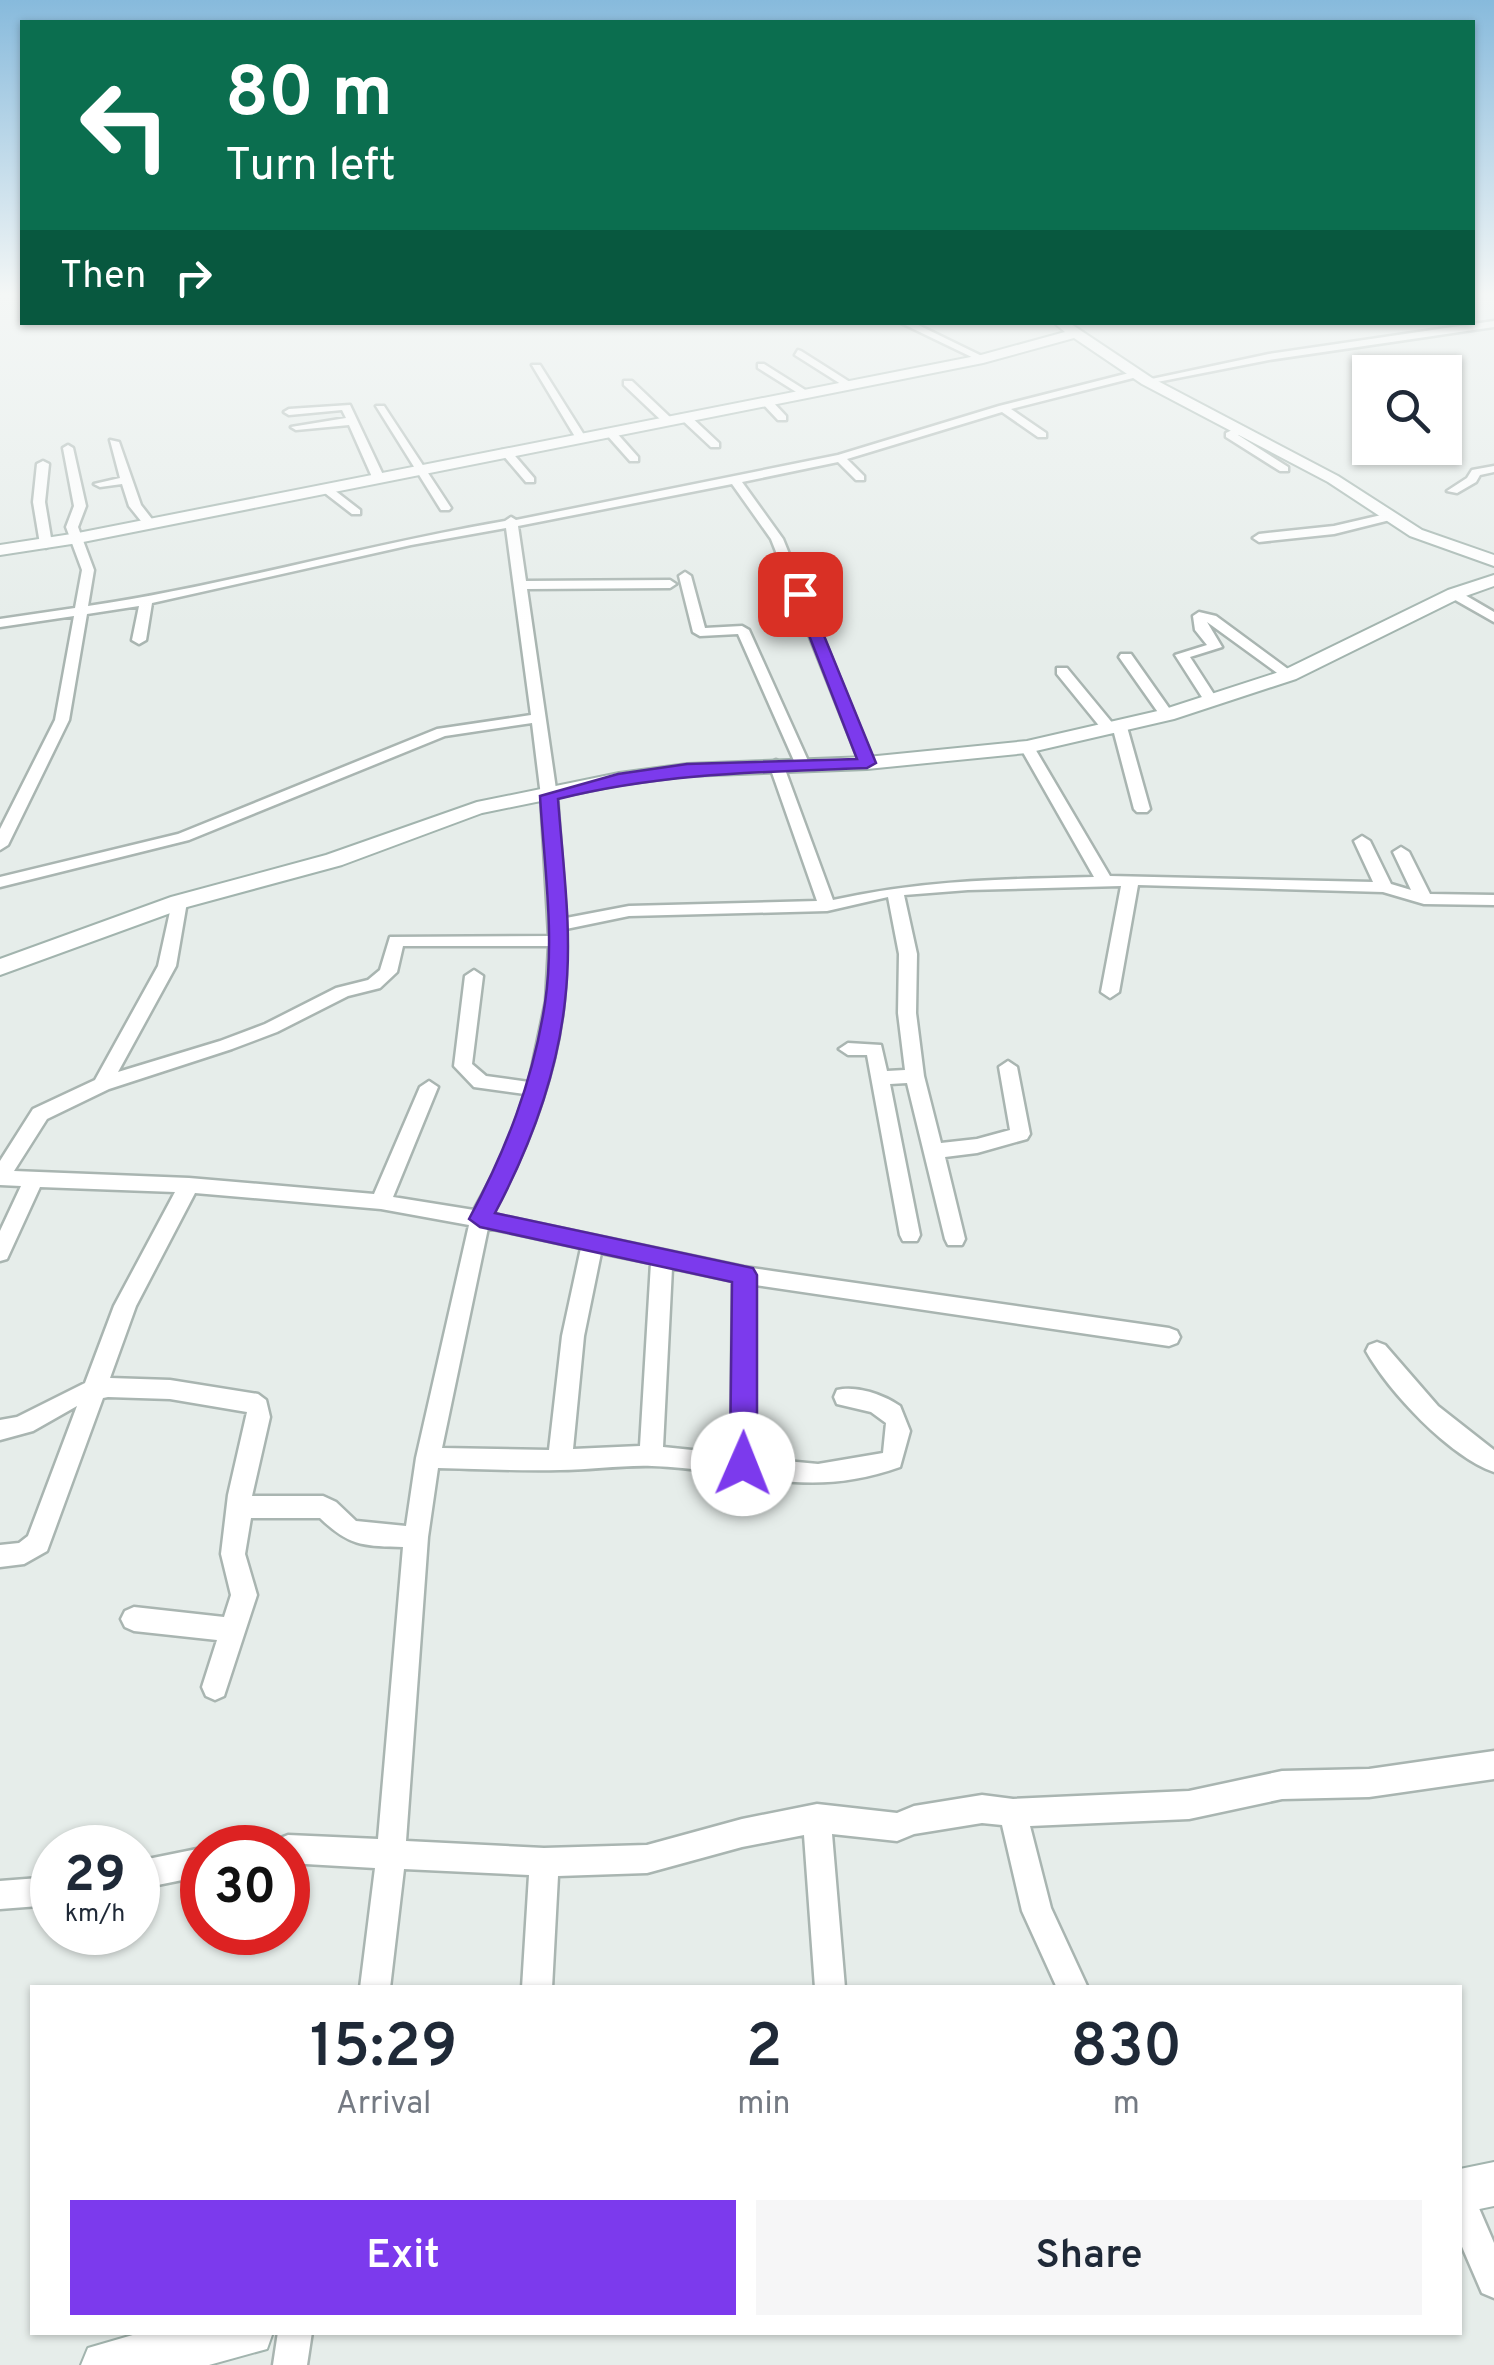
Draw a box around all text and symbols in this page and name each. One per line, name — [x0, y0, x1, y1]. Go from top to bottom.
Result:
text: 80 m — [225, 52, 393, 141]
icon: left — [60, 60, 190, 190]
text: Turn left — [225, 139, 396, 196]
icon: right — [166, 250, 221, 305]
text: Then — [60, 253, 146, 302]
map controls — [1352, 355, 1462, 465]
button: search — [1352, 355, 1462, 465]
pin — [758, 552, 843, 637]
icon: arrive — [773, 567, 828, 622]
position arrow — [691, 1412, 795, 1516]
speed limit sign: 30 — [180, 1825, 310, 1955]
text: 29 — [64, 1846, 126, 1909]
text: km/h — [65, 1899, 125, 1931]
text: 15:29 — [310, 2012, 458, 2088]
text: 2 — [746, 2012, 782, 2088]
text: 830 — [1070, 2012, 1182, 2088]
text: Arrival — [336, 2085, 431, 2125]
text: min — [737, 2085, 791, 2125]
text: m — [1113, 2085, 1140, 2125]
button: Exit — [70, 2200, 736, 2315]
button: Share — [756, 2200, 1422, 2315]

